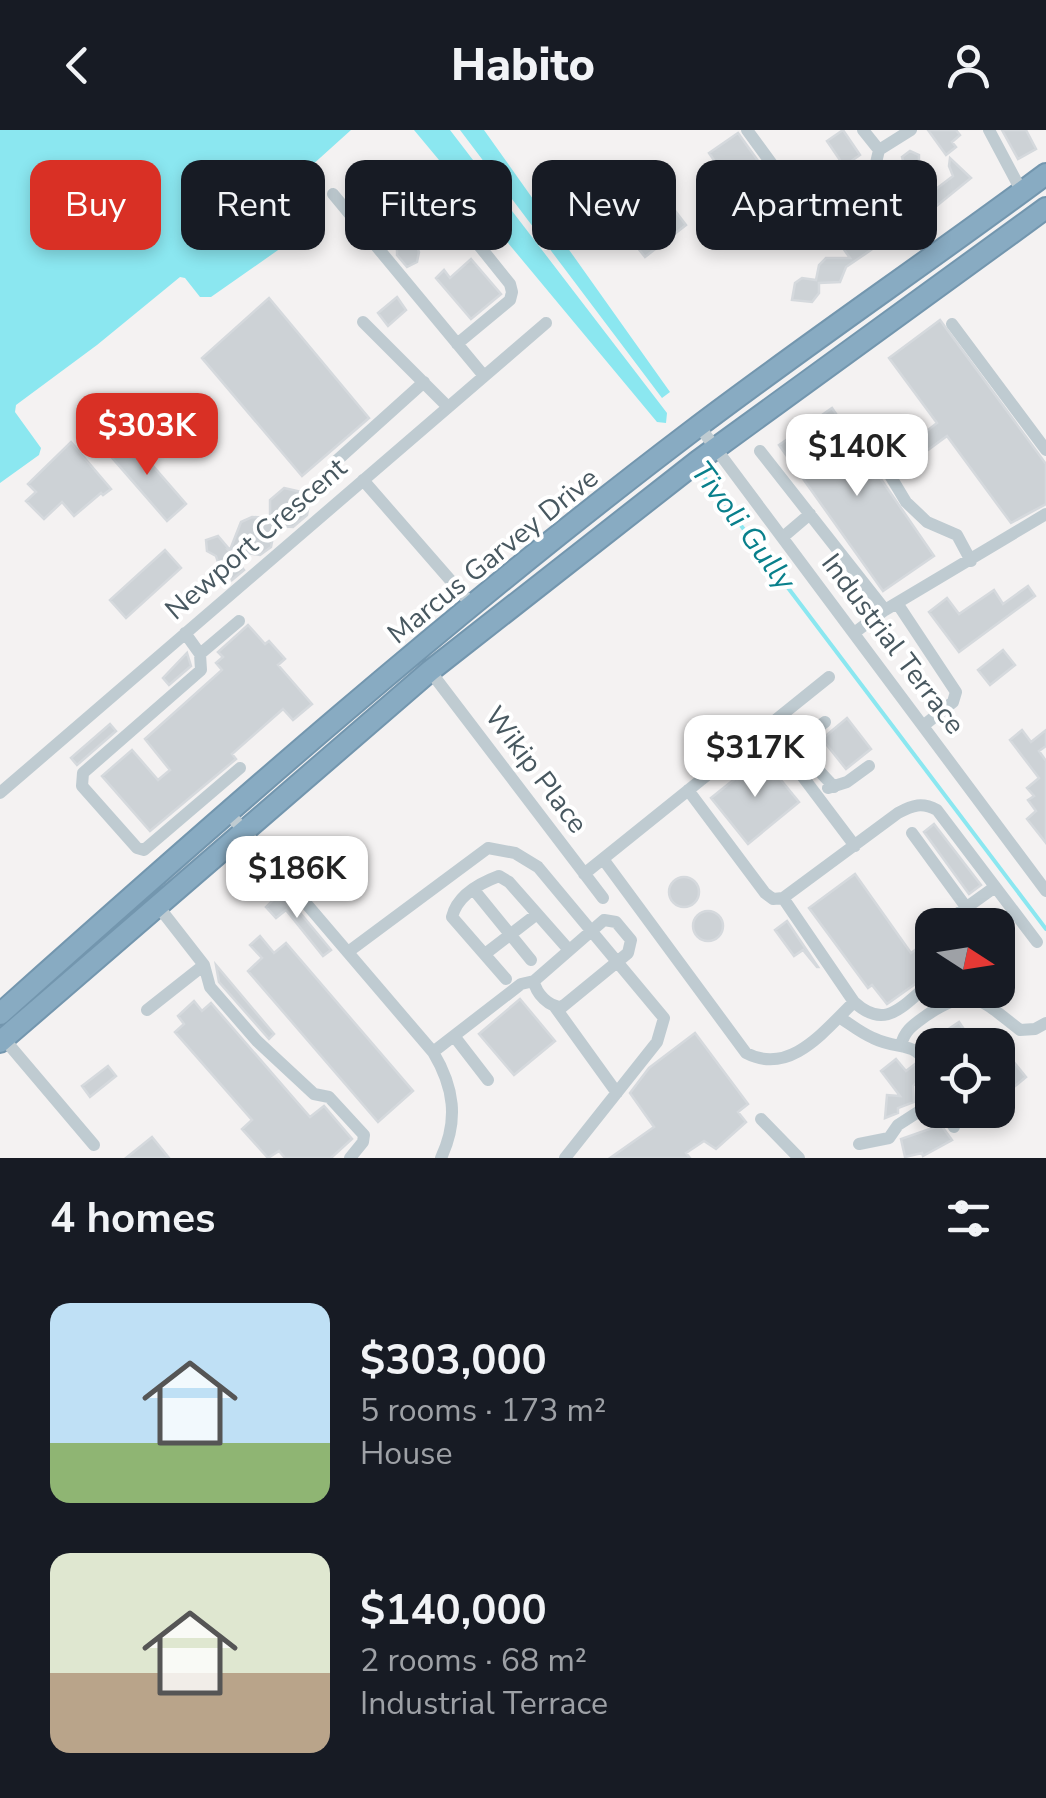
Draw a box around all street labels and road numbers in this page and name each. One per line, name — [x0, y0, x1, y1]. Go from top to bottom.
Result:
street label: Newport Crescent — [157, 449, 355, 628]
street label: Marcus Garvey Drive — [380, 459, 606, 653]
street label: Industrial Terrace — [813, 546, 973, 742]
street label: Wikip Place — [476, 699, 596, 841]

